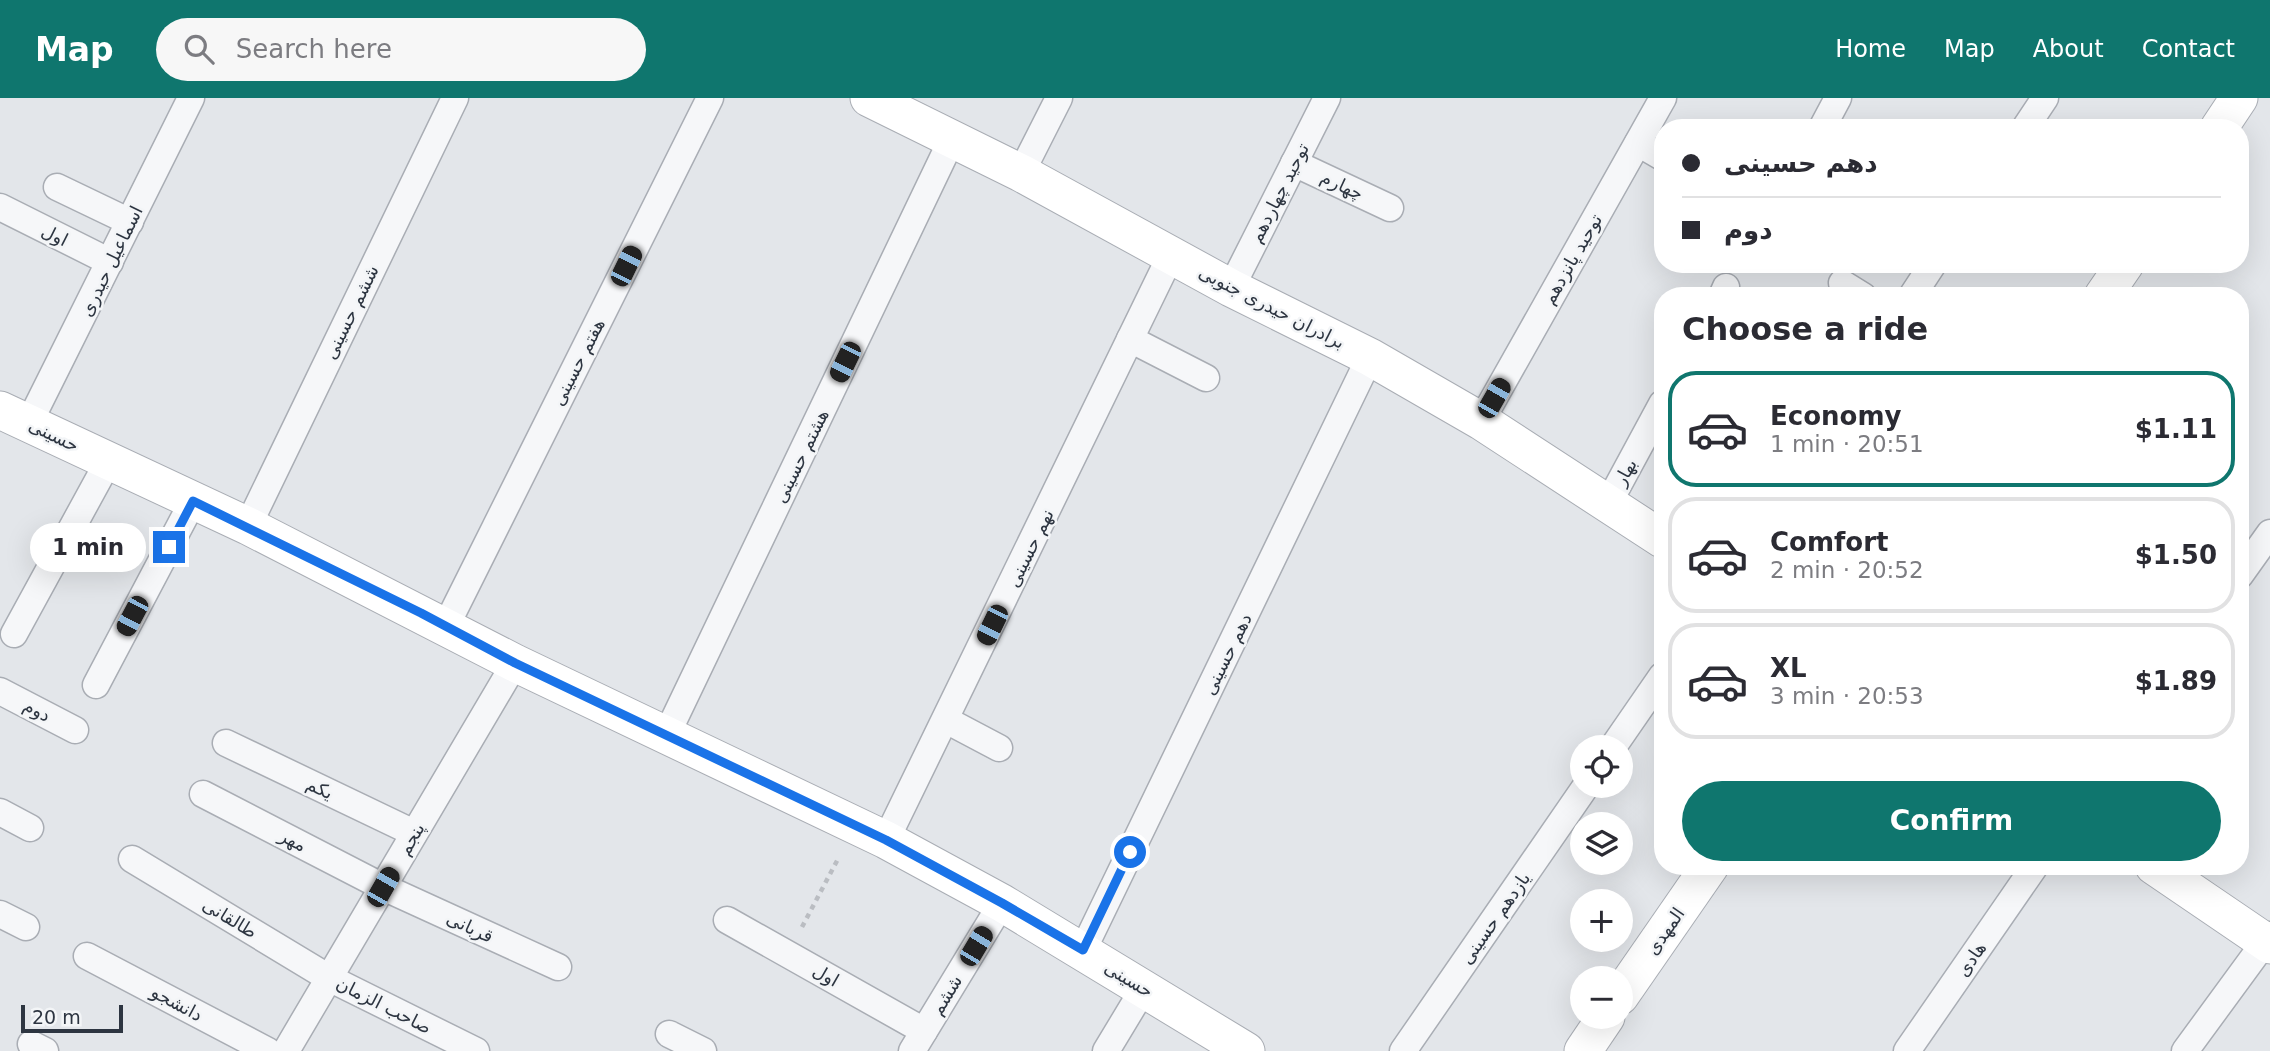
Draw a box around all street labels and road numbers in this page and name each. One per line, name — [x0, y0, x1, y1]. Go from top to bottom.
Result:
street label: توحید چهاردهم — [1245, 140, 1314, 247]
street label: چهارم — [1317, 166, 1367, 205]
street label: اسماعیل حیدری — [75, 202, 147, 320]
street label: توحید پانزدهم — [1538, 210, 1607, 308]
street label: اول — [38, 220, 72, 251]
street label: برادران حیدری جنوبی — [1195, 261, 1348, 354]
street label: ششم حسینی — [319, 262, 384, 363]
street label: هفتم حسینی — [547, 315, 610, 409]
street label: هشتم حسینی — [769, 406, 834, 507]
street label: حسینی — [26, 414, 82, 456]
street label: بهار — [1609, 455, 1642, 490]
street label: نهم حسینی — [1002, 506, 1059, 591]
street label: دهم حسینی — [1198, 610, 1257, 699]
street label: دوم — [19, 694, 54, 727]
street label: یکم — [303, 773, 337, 804]
street label: پنجم — [393, 819, 429, 859]
street label: مهر — [274, 824, 310, 857]
street label: یازدهم حسینی — [1456, 868, 1535, 969]
street label: طالقانی — [199, 894, 261, 942]
street label: المهدی — [1641, 903, 1690, 959]
street label: قربانی — [443, 907, 497, 948]
street label: هادی — [1952, 938, 1990, 980]
street label: حسینی — [1101, 956, 1157, 1002]
street label: اول — [809, 959, 843, 992]
street label: ششم — [926, 971, 967, 1019]
street label: صاحب الزمان — [332, 972, 435, 1039]
street label: دانشجو — [146, 980, 206, 1026]

